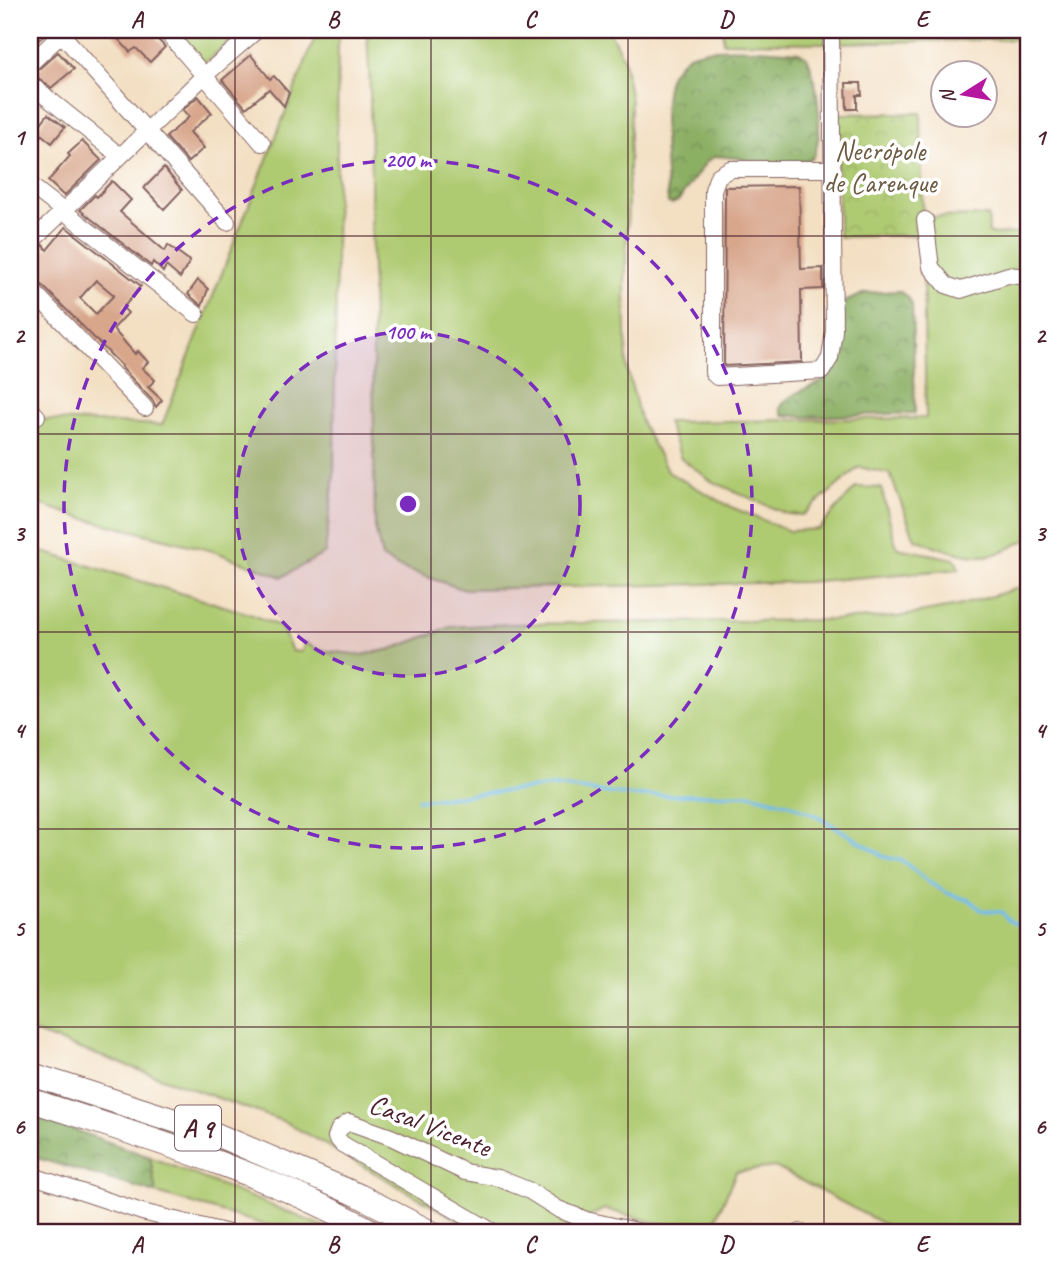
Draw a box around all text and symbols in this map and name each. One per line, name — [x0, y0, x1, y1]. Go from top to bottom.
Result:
text: A — [131, 5, 145, 34]
text: B — [327, 5, 341, 34]
text: C — [525, 5, 539, 34]
text: D — [719, 5, 735, 34]
text: E — [916, 5, 932, 34]
north arrow — [930, 60, 1000, 130]
text: N — [935, 86, 961, 105]
text: 1 — [14, 123, 27, 152]
text: 1 — [1035, 123, 1048, 152]
park label: Necrópole de Carenque — [824, 133, 938, 200]
text: 200 m — [385, 147, 433, 173]
text: 100 m — [385, 319, 433, 345]
text: 2 — [14, 321, 27, 350]
text: 2 — [1035, 321, 1048, 350]
centre of rings — [396, 492, 420, 516]
text: 3 — [14, 519, 27, 548]
text: 3 — [1035, 519, 1048, 548]
text: 4 — [14, 716, 27, 745]
text: 4 — [1035, 716, 1048, 745]
text: 5 — [14, 914, 26, 943]
text: 5 — [1035, 914, 1047, 943]
street label: Casal Vicente — [364, 1086, 497, 1165]
road number: A 9 — [175, 1106, 221, 1150]
text: 6 — [14, 1112, 27, 1141]
text: 6 — [1035, 1112, 1048, 1141]
text: A — [131, 1230, 145, 1259]
text: B — [327, 1230, 341, 1259]
text: C — [525, 1230, 539, 1259]
text: D — [719, 1230, 735, 1259]
text: E — [916, 1230, 932, 1259]

